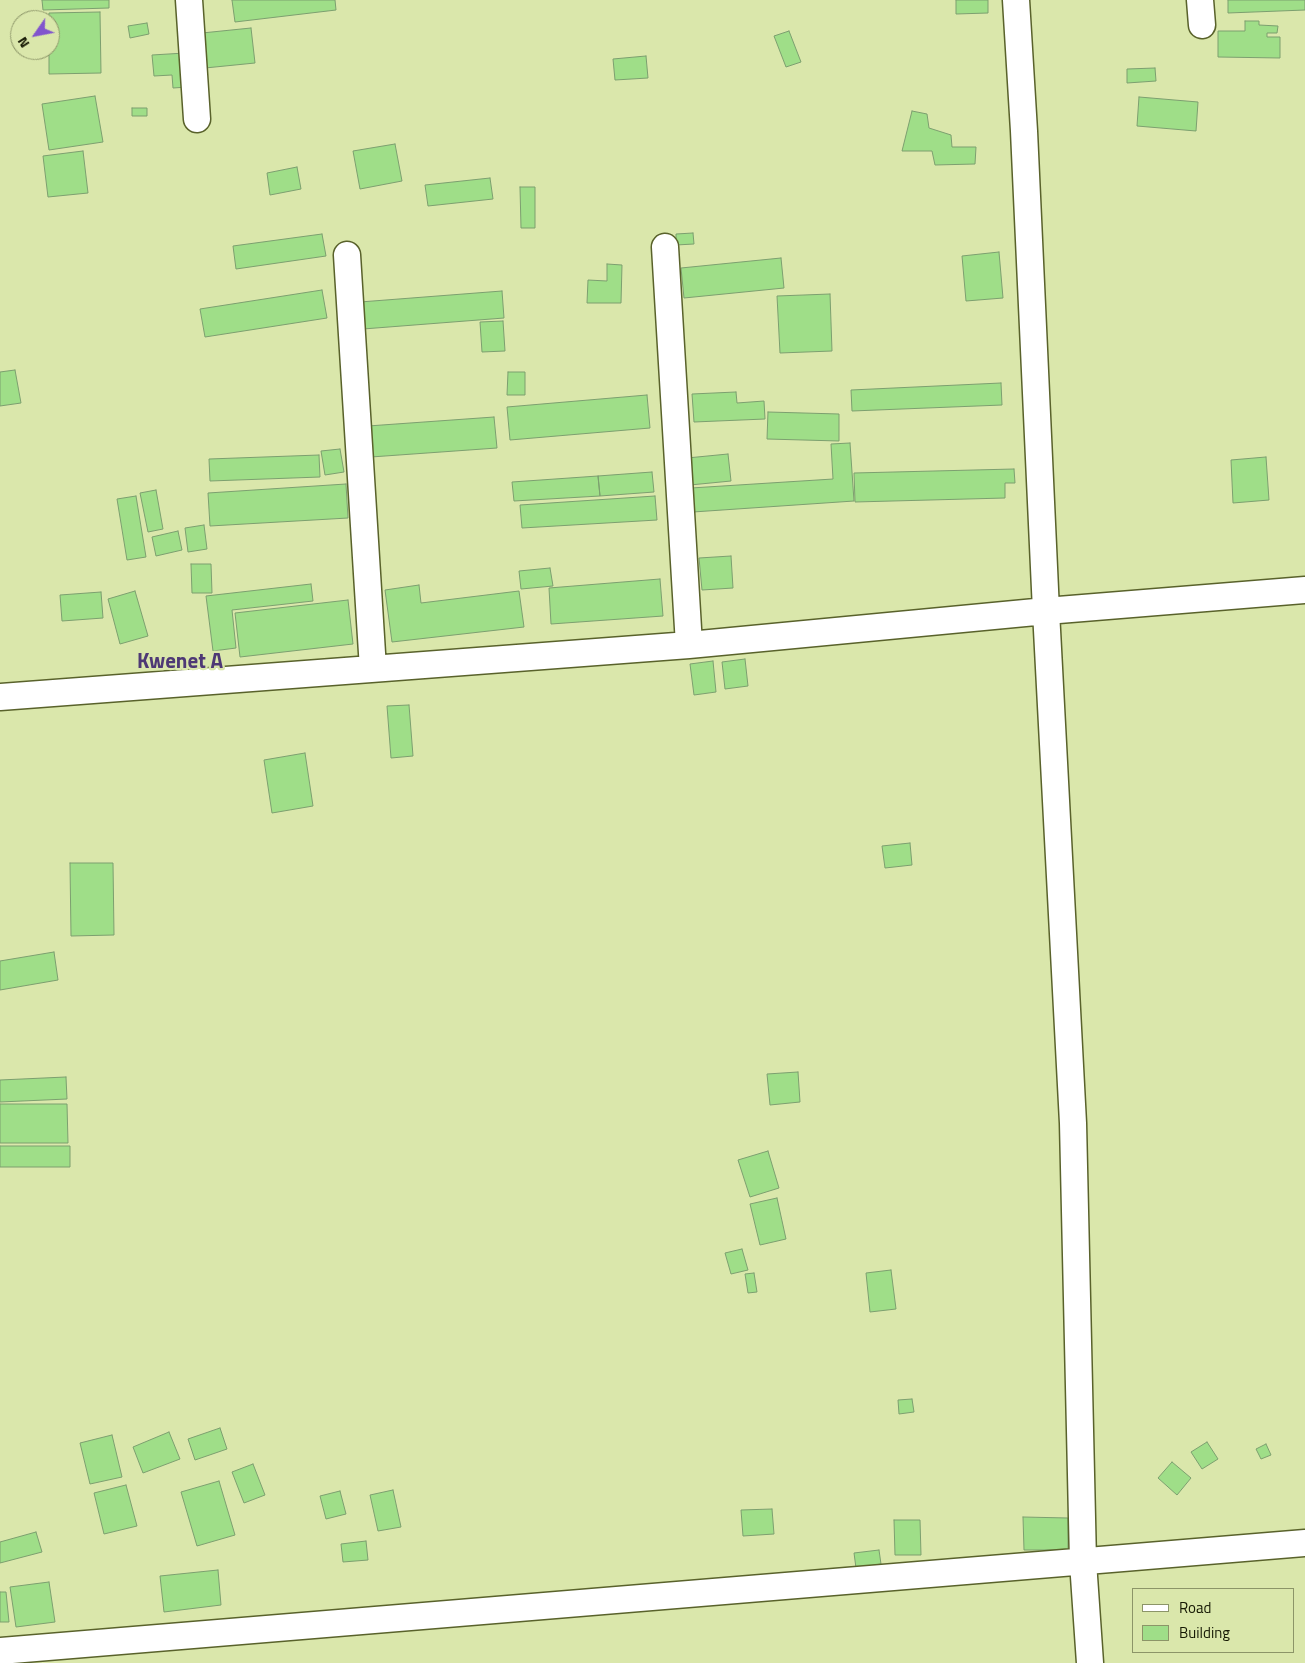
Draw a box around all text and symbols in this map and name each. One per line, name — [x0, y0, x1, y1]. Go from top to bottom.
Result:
north arrow — [10, 10, 60, 60]
text: N — [11, 33, 34, 53]
district label: Kwenet A — [137, 650, 223, 676]
legend — [1132, 1588, 1295, 1653]
text: Road — [1179, 1596, 1211, 1619]
text: Building — [1179, 1621, 1230, 1644]

